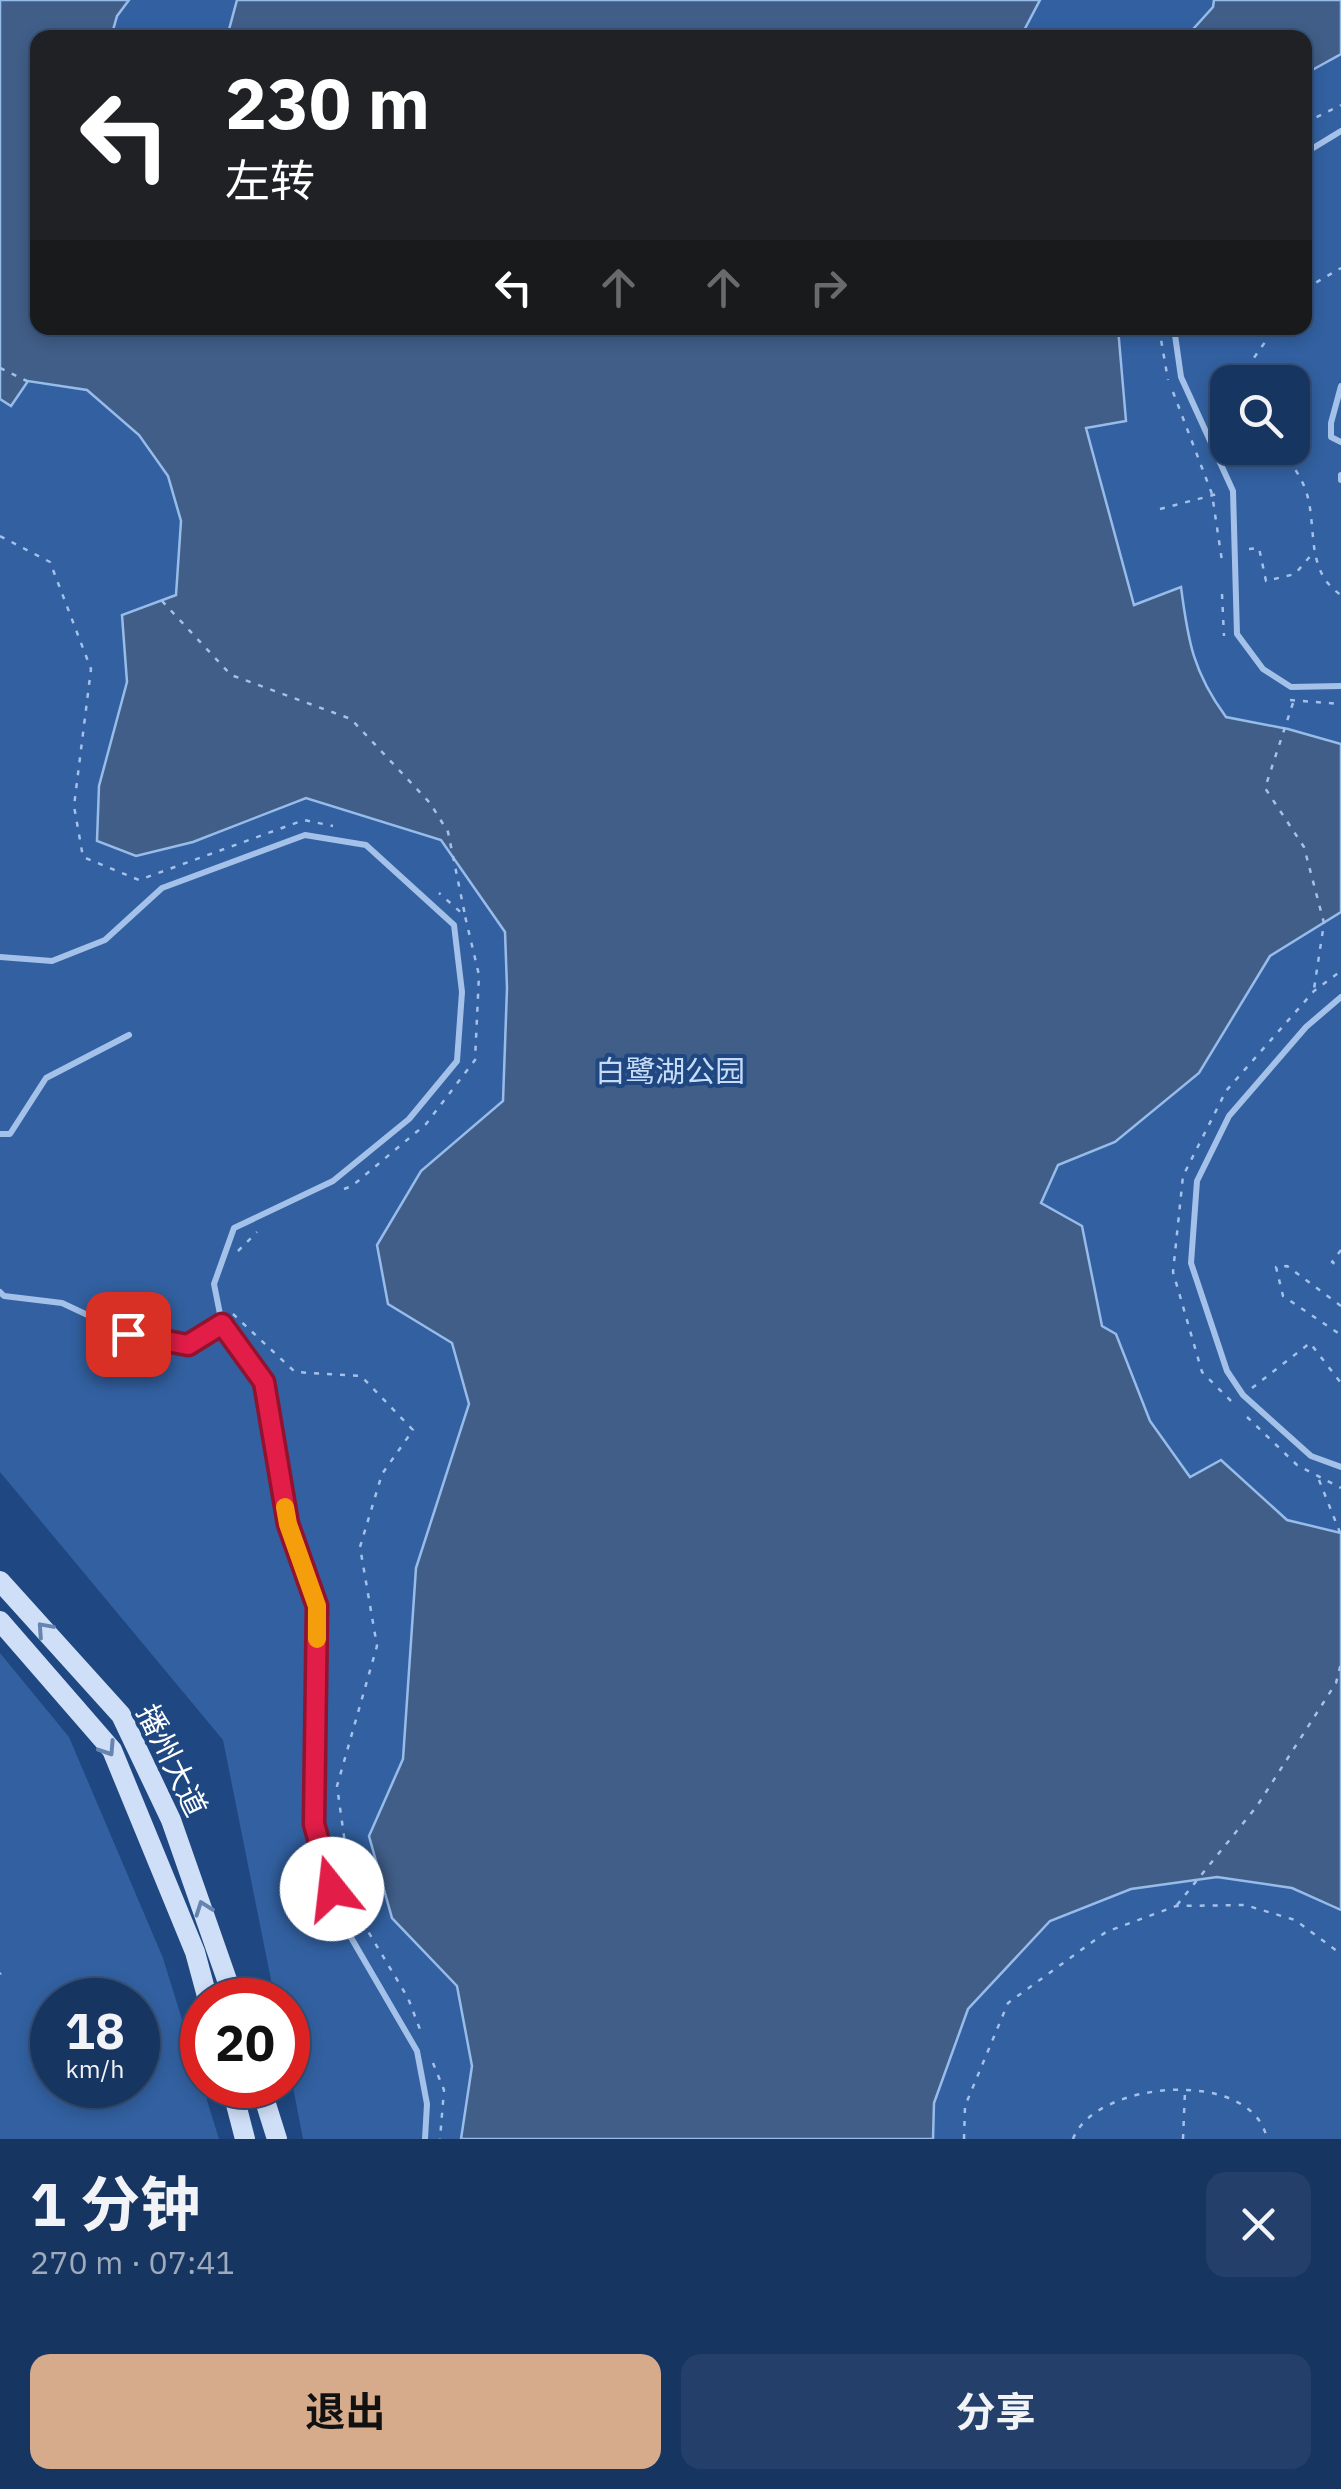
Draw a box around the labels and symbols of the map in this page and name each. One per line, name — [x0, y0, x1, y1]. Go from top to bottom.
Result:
park label: 白鹭湖公园 — [595, 1051, 745, 1090]
pin — [86, 1292, 171, 1377]
one-way arrow — [38, 1622, 56, 1641]
street label: 播州大道 — [129, 1698, 217, 1822]
one-way arrow — [96, 1738, 115, 1756]
position arrow — [280, 1837, 384, 1941]
one-way arrow — [194, 1900, 215, 1917]
speed limit sign: 20 — [180, 1978, 310, 2108]

